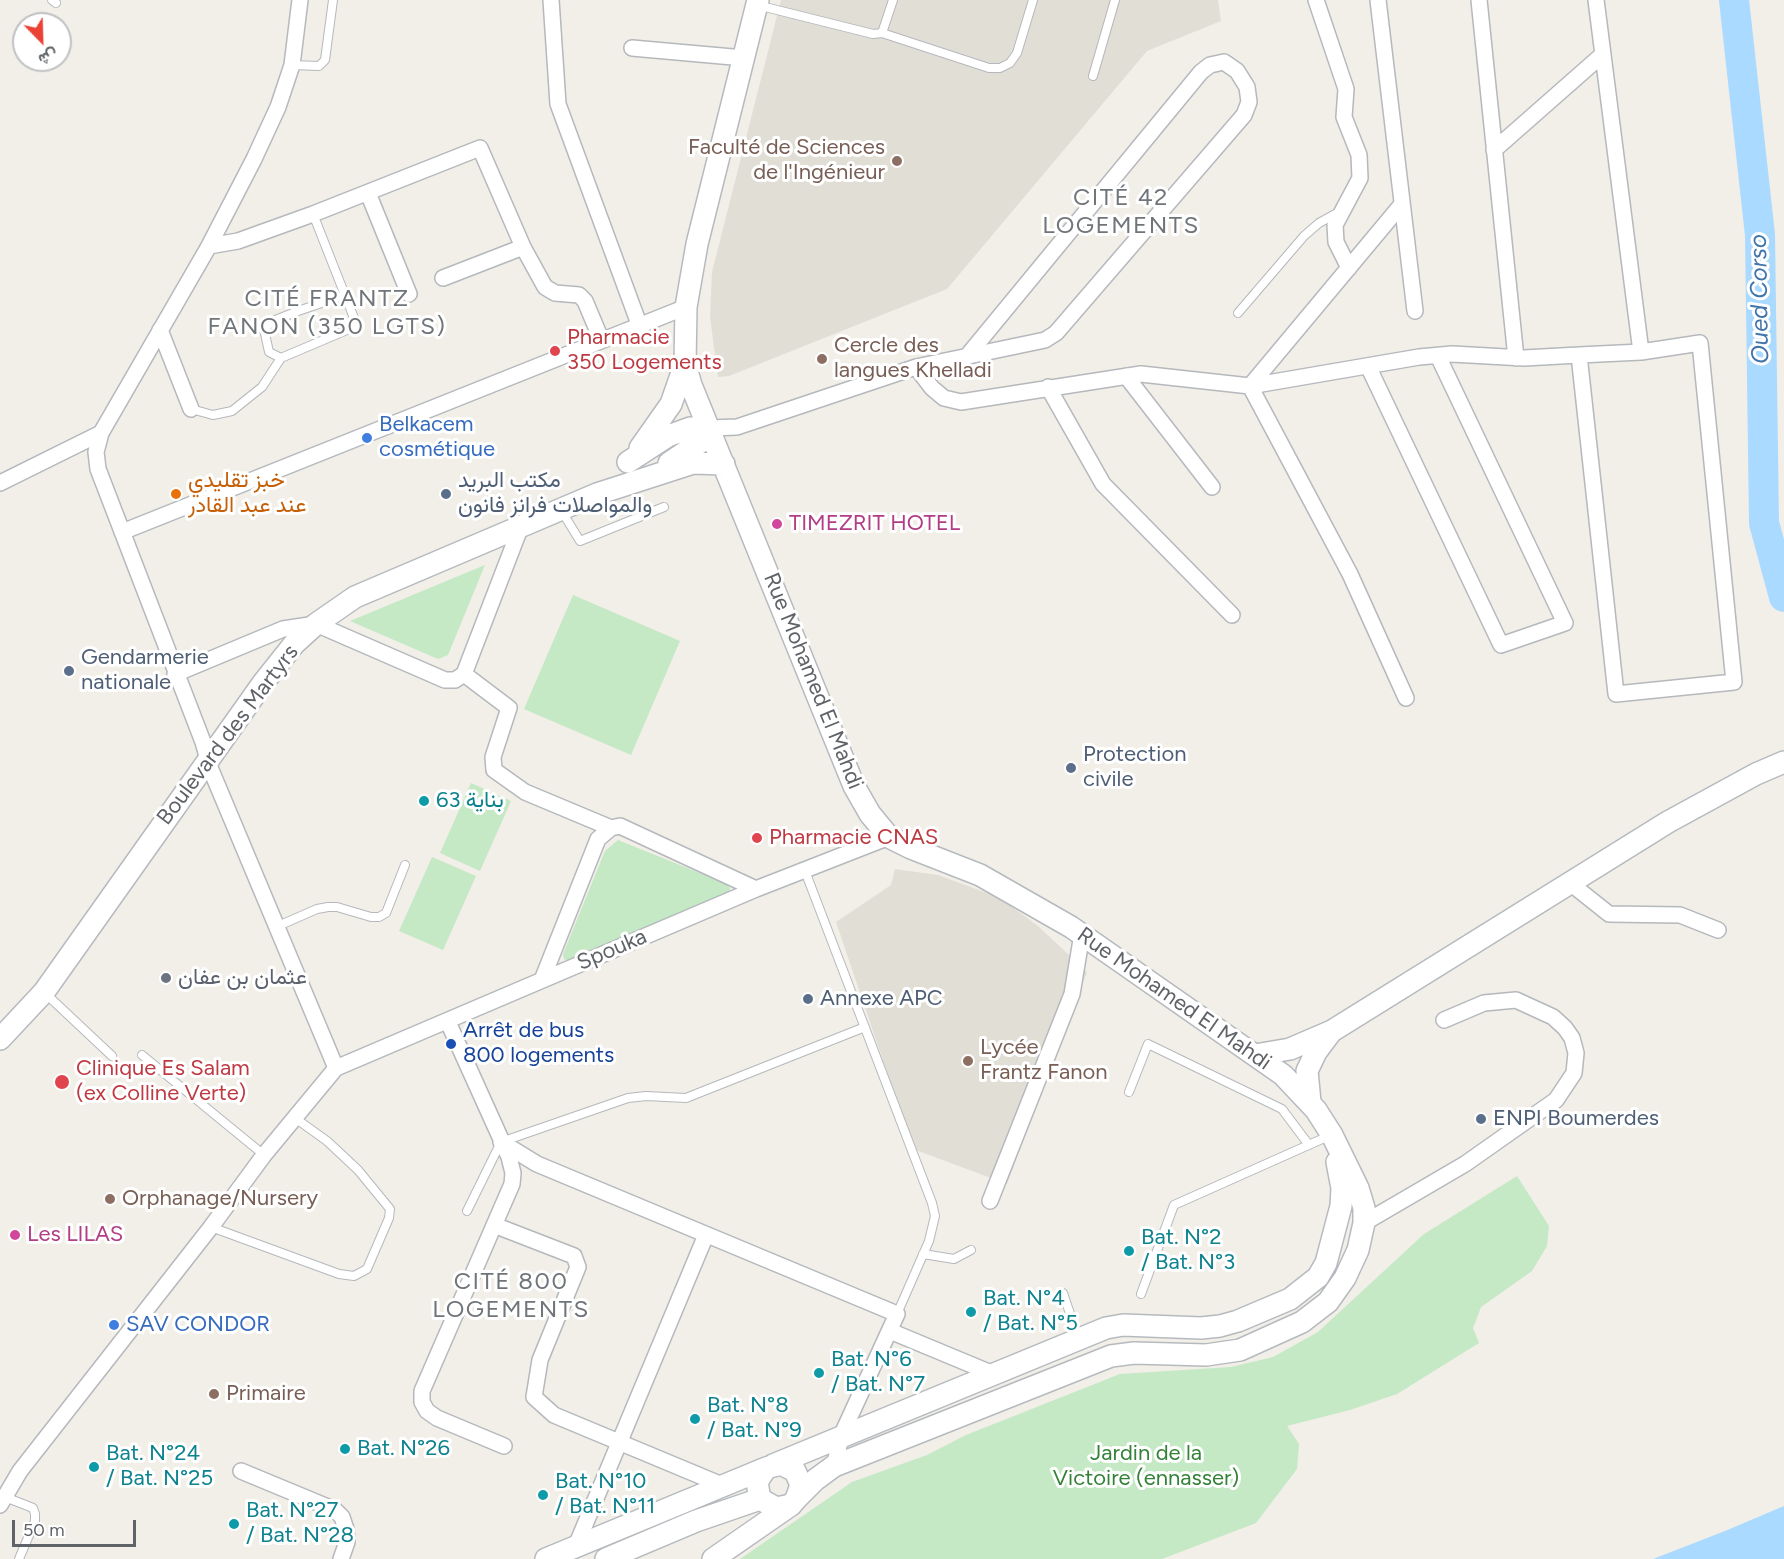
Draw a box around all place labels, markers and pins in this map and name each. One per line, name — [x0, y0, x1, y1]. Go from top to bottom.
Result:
place label: Faculté de Sciences de l'Ingénieur — [688, 135, 885, 186]
marker: Faculté de Sciences de l'Ingénieur — [890, 154, 904, 168]
place label: Pharmacie 350 Logements — [567, 325, 722, 376]
place label: Cercle des langues Khelladi — [834, 333, 992, 384]
marker: Pharmacie 350 Logements — [548, 344, 562, 358]
marker: Cercle des langues Khelladi — [815, 352, 829, 366]
place label: Belkacem cosmétique — [379, 412, 495, 464]
marker: Belkacem cosmétique — [360, 431, 374, 445]
place label: خبز تقليدي عند عبد القادر — [188, 468, 306, 520]
place label: مكتب البريد والمواصلات فرانز فانون — [458, 468, 652, 520]
marker: خبز تقليدي عند عبد القادر — [169, 487, 183, 501]
marker: مكتب البريد والمواصلات فرانز فانون — [439, 487, 453, 501]
place label: TIMEZRIT HOTEL — [789, 511, 960, 537]
marker: TIMEZRIT HOTEL — [770, 517, 784, 531]
place label: Gendarmerie nationale — [81, 645, 209, 696]
marker: Gendarmerie nationale — [62, 664, 76, 678]
place label: Protection civile — [1083, 742, 1186, 794]
marker: Protection civile — [1064, 761, 1078, 775]
place label: بناية 63 — [436, 788, 504, 814]
marker: بناية 63 — [417, 794, 431, 808]
place label: Pharmacie CNAS — [769, 825, 938, 851]
marker: Pharmacie CNAS — [750, 831, 764, 845]
place label: عثمان بن عفان — [178, 965, 307, 991]
marker: عثمان بن عفان — [159, 971, 173, 985]
place label: Annexe APC — [820, 986, 943, 1012]
marker: Annexe APC — [801, 992, 815, 1006]
place label: Arrêt de bus 800 logements — [463, 1018, 614, 1070]
place label: Lycée Frantz Fanon — [980, 1035, 1108, 1086]
marker: Arrêt de bus 800 logements — [444, 1037, 458, 1051]
marker: Lycée Frantz Fanon — [961, 1054, 975, 1068]
place label: Clinique Es Salam (ex Colline Verte) — [76, 1056, 250, 1108]
marker: Clinique Es Salam (ex Colline Verte) — [53, 1073, 71, 1091]
place label: ENPI Boumerdes — [1493, 1106, 1659, 1132]
marker: ENPI Boumerdes — [1474, 1112, 1488, 1126]
place label: Orphanage/Nursery — [122, 1186, 318, 1212]
marker: Orphanage/Nursery — [103, 1192, 117, 1206]
place label: Les LILAS — [27, 1222, 123, 1248]
place label: Bat. N°2 / Bat. N°3 — [1141, 1225, 1235, 1276]
marker: Les LILAS — [8, 1228, 22, 1242]
marker: Bat. N°2 / Bat. N°3 — [1122, 1244, 1136, 1258]
place label: Bat. N°4 / Bat. N°5 — [983, 1286, 1078, 1338]
marker: Bat. N°4 / Bat. N°5 — [964, 1305, 978, 1319]
place label: SAV CONDOR — [126, 1312, 270, 1338]
marker: SAV CONDOR — [107, 1318, 121, 1332]
place label: Bat. N°6 / Bat. N°7 — [831, 1347, 925, 1398]
marker: Bat. N°6 / Bat. N°7 — [812, 1366, 826, 1380]
place label: Primaire — [226, 1381, 306, 1407]
marker: Primaire — [207, 1387, 221, 1401]
place label: Bat. N°8 / Bat. N°9 — [707, 1393, 802, 1444]
marker: Bat. N°8 / Bat. N°9 — [688, 1412, 702, 1426]
place label: Bat. N°26 — [357, 1436, 450, 1462]
place label: Bat. N°24 / Bat. N°25 — [106, 1441, 213, 1492]
marker: Bat. N°26 — [338, 1442, 352, 1456]
marker: Bat. N°24 / Bat. N°25 — [87, 1460, 101, 1474]
place label: Bat. N°10 / Bat. N°11 — [555, 1469, 655, 1520]
marker: Bat. N°10 / Bat. N°11 — [536, 1488, 550, 1502]
place label: Bat. N°27 / Bat. N°28 — [246, 1498, 354, 1550]
marker: Bat. N°27 / Bat. N°28 — [227, 1517, 241, 1531]

